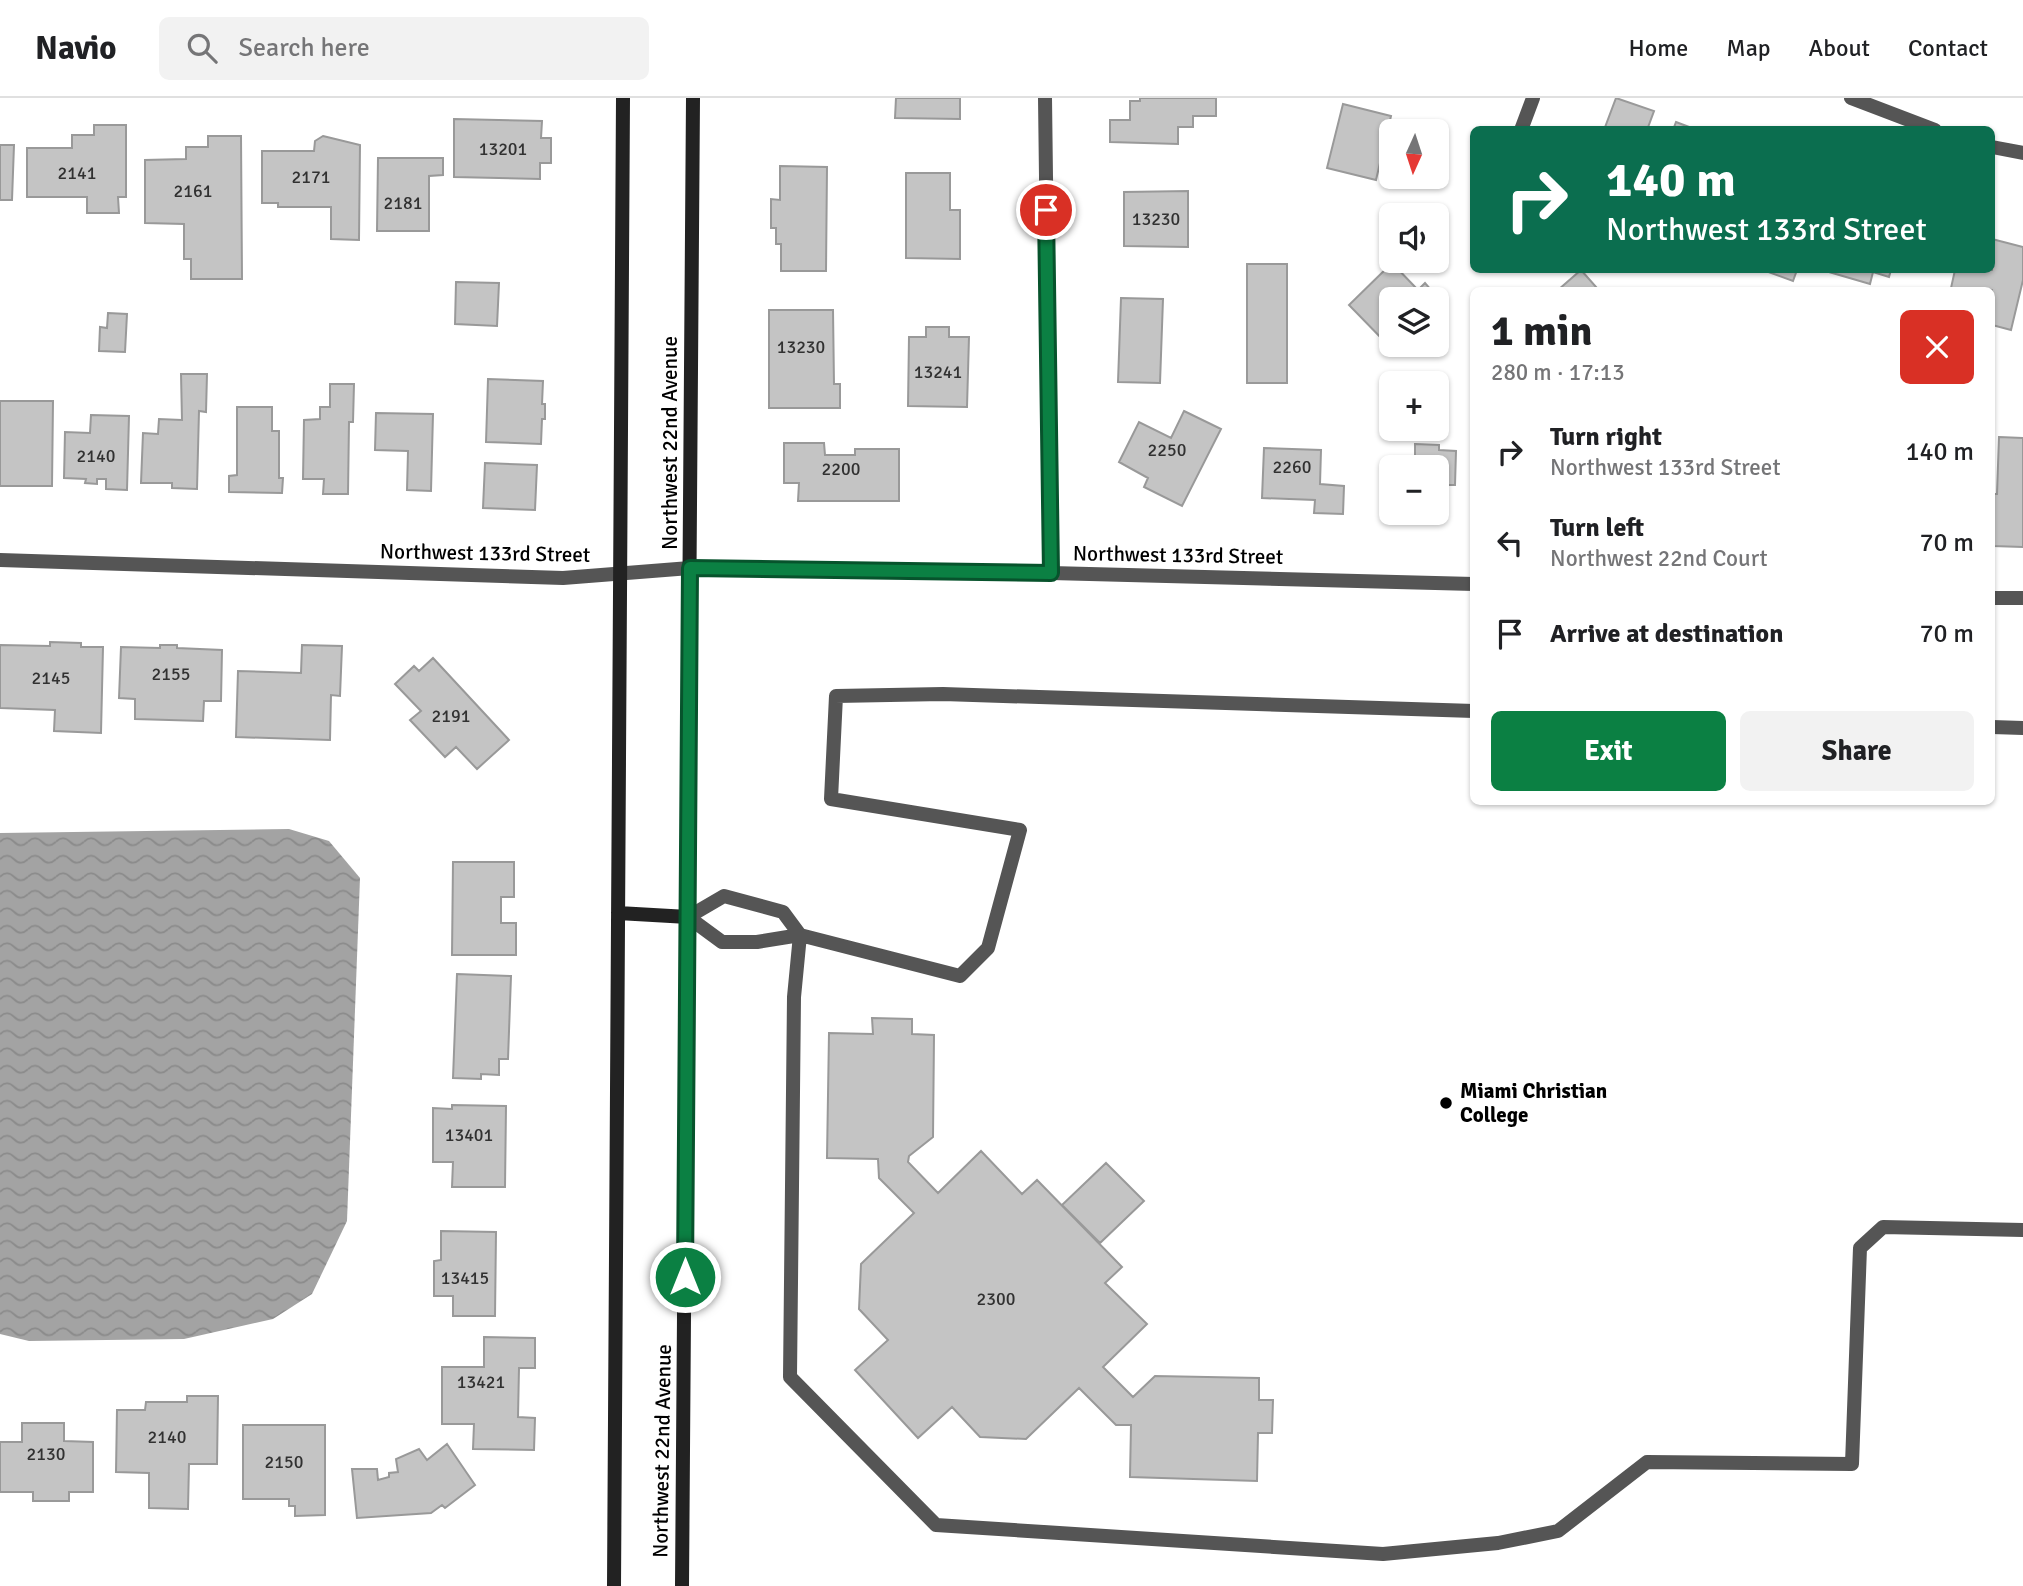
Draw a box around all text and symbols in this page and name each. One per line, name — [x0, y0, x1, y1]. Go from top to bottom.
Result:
search box — [159, 17, 649, 80]
text: Navio — [35, 28, 117, 69]
icon: search — [183, 29, 221, 67]
text: Search here — [239, 32, 370, 64]
text: Home — [1628, 33, 1688, 63]
text: Map — [1726, 33, 1771, 63]
text: About — [1809, 33, 1870, 63]
text: Contact — [1908, 33, 1988, 63]
north arrow — [1379, 119, 1449, 189]
map controls — [1379, 119, 1449, 525]
house number: 13201 — [479, 138, 527, 160]
text: 140 m — [1606, 150, 1736, 210]
icon: right — [1491, 154, 1582, 245]
house number: 2141 — [58, 162, 96, 184]
house number: 2171 — [292, 166, 330, 188]
house number: 2161 — [174, 180, 212, 202]
pin — [1016, 180, 1076, 240]
icon: arrive — [1027, 191, 1065, 229]
house number: 2181 — [384, 192, 422, 214]
button: sound — [1379, 203, 1449, 273]
house number: 13230 — [1132, 208, 1180, 230]
text: Northwest 133rd Street — [1606, 210, 1927, 249]
button: layers — [1379, 287, 1449, 357]
text: 1 min — [1491, 306, 1592, 357]
button: close — [1900, 310, 1974, 384]
street label: Northwest 22nd Avenue — [657, 336, 683, 550]
house number: 13230 — [777, 336, 825, 358]
text: 280 m · 17:13 — [1491, 358, 1625, 387]
house number: 13241 — [914, 361, 962, 383]
button: + — [1379, 371, 1449, 441]
text: Turn right — [1550, 421, 1662, 453]
icon: right — [1491, 433, 1529, 471]
text: 140 m — [1905, 436, 1974, 468]
house number: 2250 — [1148, 439, 1186, 461]
house number: 2140 — [77, 445, 115, 467]
text: Northwest 133rd Street — [1550, 453, 1780, 482]
button: − — [1379, 455, 1449, 525]
house number: 2260 — [1273, 456, 1311, 478]
house number: 2200 — [822, 458, 860, 480]
text: Turn left — [1550, 512, 1644, 544]
icon: left — [1491, 524, 1529, 562]
text: 70 m — [1919, 527, 1974, 559]
street label: Northwest 133rd Street — [380, 538, 590, 568]
street label: Northwest 133rd Street — [1073, 540, 1283, 570]
text: Northwest 22nd Court — [1550, 544, 1768, 573]
icon: arrive — [1491, 615, 1529, 653]
text: Arrive at destination — [1550, 618, 1783, 650]
text: 70 m — [1919, 618, 1974, 650]
house number: 2155 — [152, 663, 190, 685]
house number: 2145 — [32, 667, 70, 689]
house number: 2191 — [432, 705, 470, 727]
button: Exit — [1491, 711, 1726, 791]
button: Share — [1740, 711, 1974, 791]
place label: Miami Christian College — [1460, 1078, 1607, 1128]
marker: Miami Christian College — [1438, 1095, 1454, 1111]
house number: 13401 — [445, 1124, 493, 1146]
position arrow — [648, 1240, 722, 1314]
house number: 13415 — [441, 1267, 489, 1289]
house number: 2300 — [977, 1288, 1015, 1310]
street label: Northwest 22nd Avenue — [647, 1344, 677, 1558]
house number: 13421 — [457, 1371, 505, 1393]
house number: 2140 — [148, 1426, 186, 1448]
house number: 2130 — [27, 1443, 65, 1465]
house number: 2150 — [265, 1451, 303, 1473]

